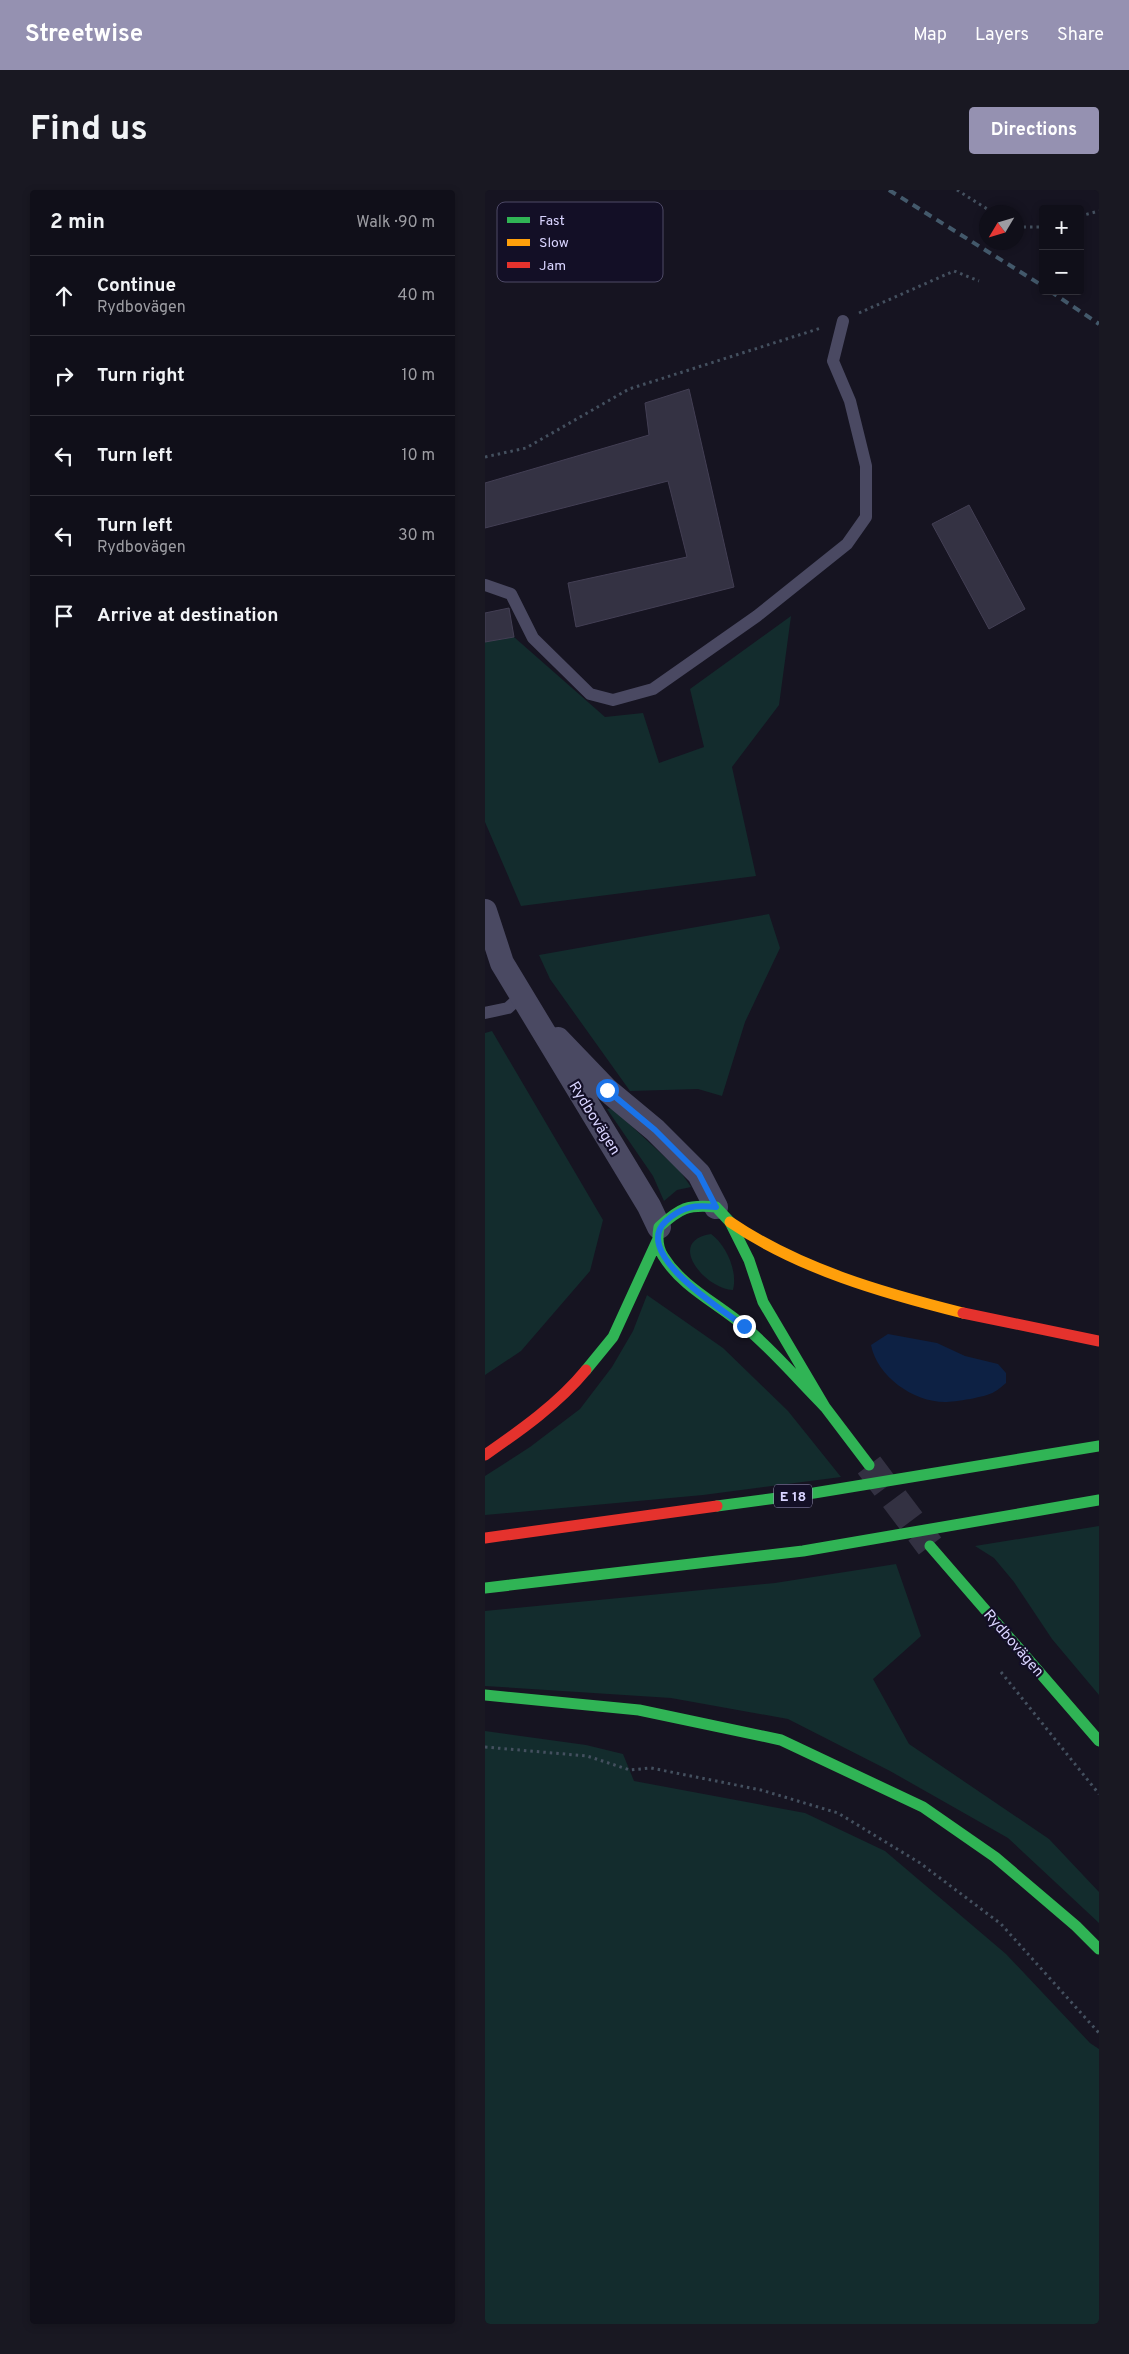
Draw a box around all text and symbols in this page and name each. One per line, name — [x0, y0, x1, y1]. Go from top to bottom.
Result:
text: Streetwise — [25, 20, 143, 50]
text: Map — [913, 24, 947, 47]
text: Layers — [975, 24, 1029, 47]
text: Share — [1057, 24, 1104, 47]
button: Directions — [969, 107, 1099, 154]
text: Find us — [30, 108, 148, 152]
legend — [497, 202, 663, 282]
north arrow — [979, 205, 1024, 250]
map controls — [1039, 205, 1084, 295]
button: + — [1039, 205, 1084, 250]
text: 2 min — [50, 209, 105, 236]
text: Walk · 90 m — [356, 213, 435, 233]
text: Fast — [539, 213, 565, 230]
text: Slow — [539, 235, 569, 252]
button: − — [1039, 250, 1084, 295]
text: Jam — [539, 258, 566, 275]
text: Continue — [97, 274, 176, 298]
icon: ahead — [50, 282, 78, 310]
text: 40 m — [397, 286, 435, 306]
text: Rydbovägen — [97, 298, 186, 318]
icon: right — [50, 362, 78, 390]
text: Turn right — [97, 364, 185, 388]
text: 10 m — [401, 366, 435, 386]
icon: left — [50, 442, 78, 470]
text: Turn left — [97, 444, 173, 468]
text: 10 m — [401, 446, 435, 466]
text: Turn left — [97, 514, 173, 538]
icon: left — [50, 522, 78, 550]
text: 30 m — [398, 526, 435, 546]
text: Rydbovägen — [97, 538, 186, 558]
icon: arrive — [50, 602, 78, 630]
text: Arrive at destination — [97, 604, 278, 628]
street label: Rydbovägen — [564, 1078, 624, 1159]
route start — [596, 1079, 619, 1102]
route end — [733, 1315, 756, 1338]
road number: E 18 — [774, 1484, 812, 1508]
street label: Rydbovägen — [978, 1606, 1047, 1682]

